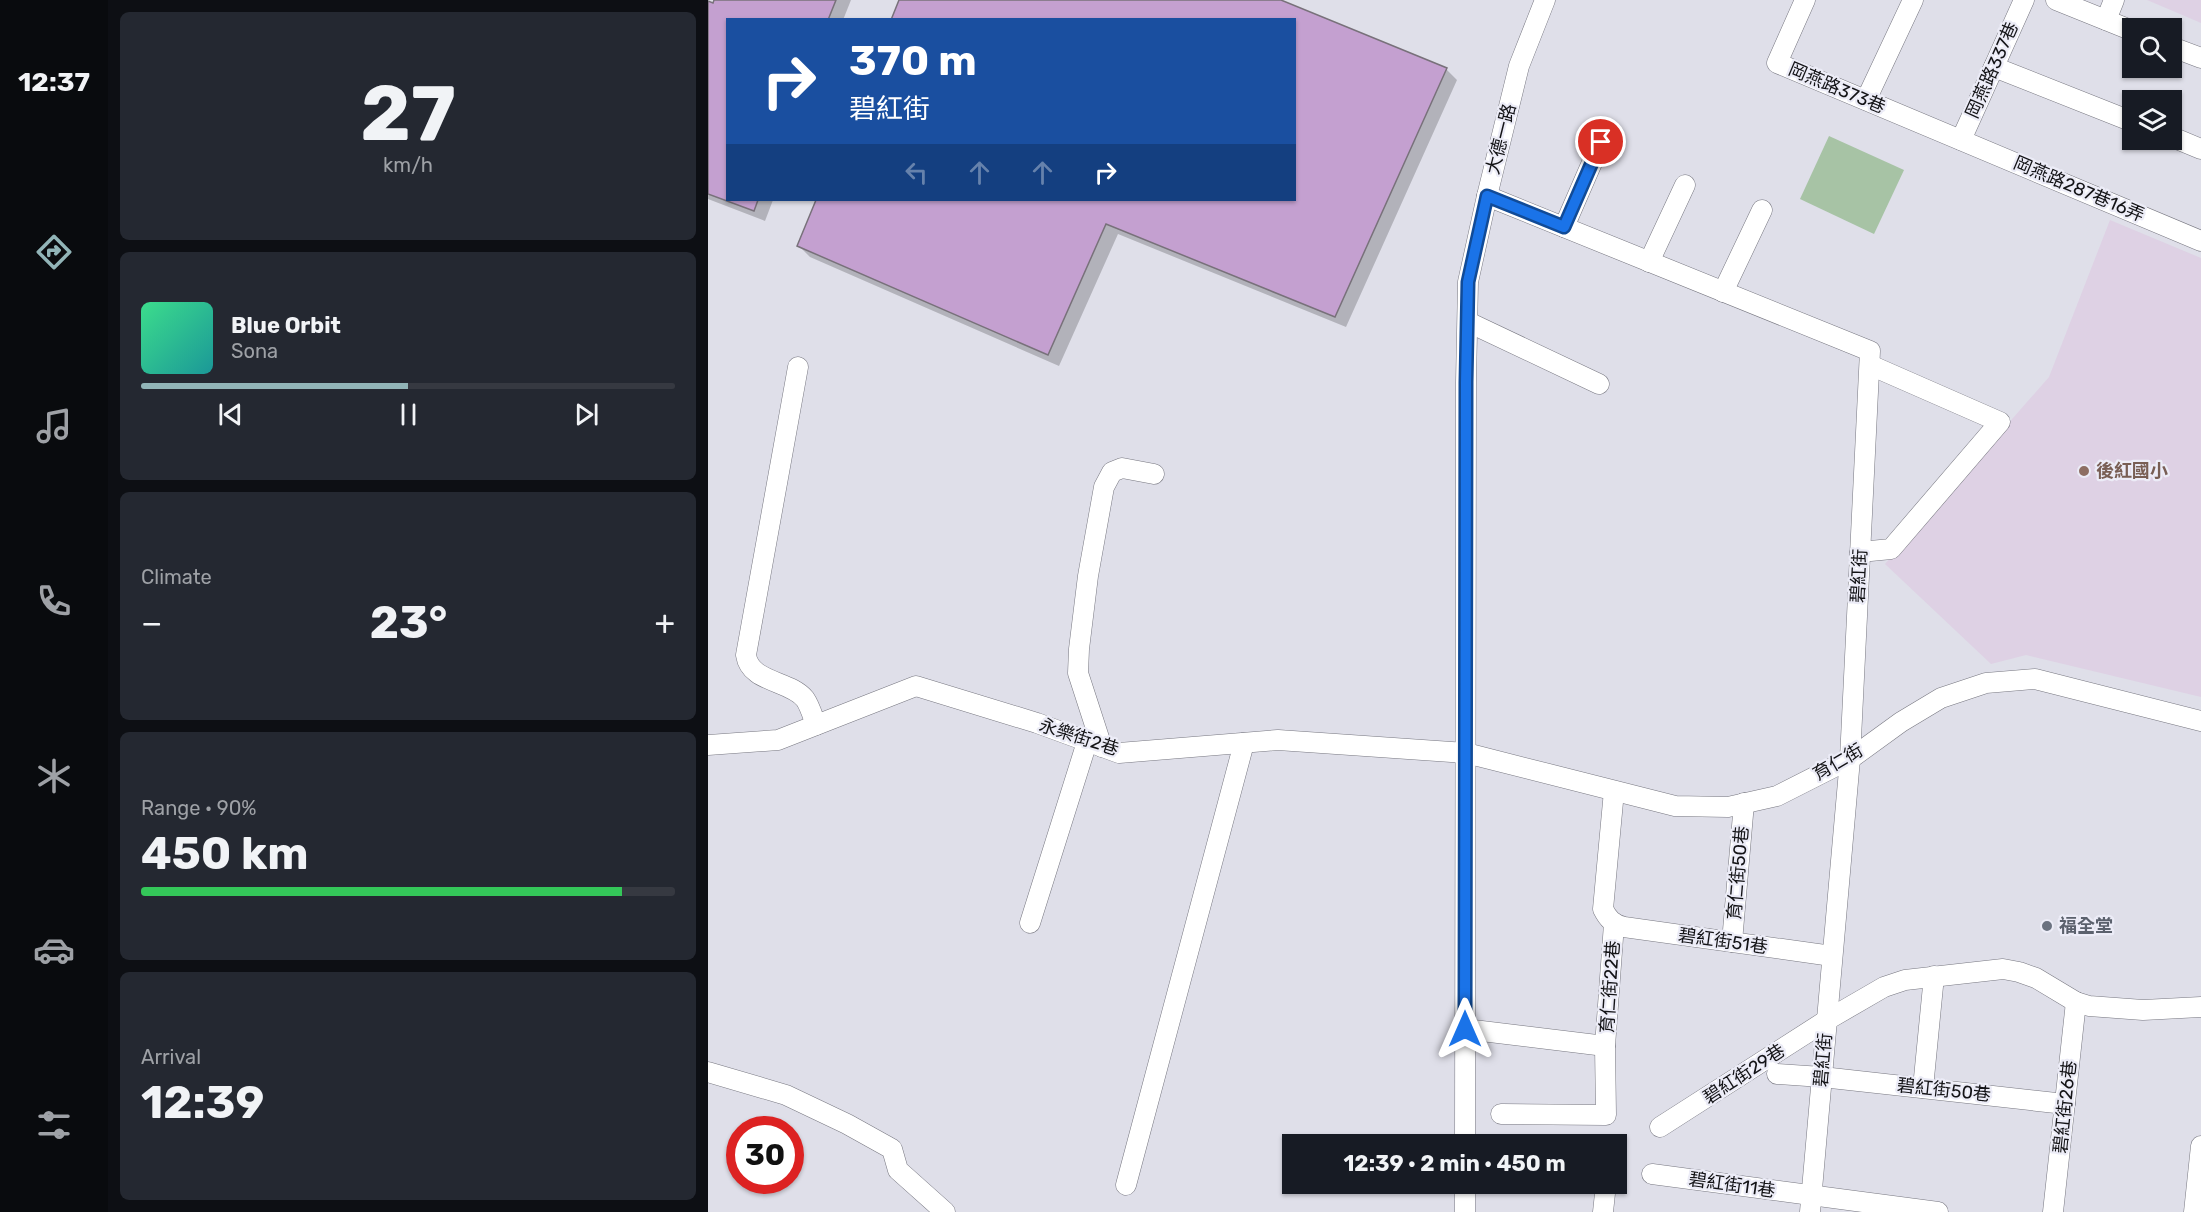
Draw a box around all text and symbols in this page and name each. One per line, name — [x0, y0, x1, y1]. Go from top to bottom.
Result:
map controls — [2122, 18, 2182, 150]
button: search — [2122, 18, 2182, 78]
street label: 岡燕路337巷 — [1961, 19, 2023, 121]
text: 370 m — [849, 36, 977, 86]
icon: right — [750, 42, 828, 120]
street label: 岡燕路373巷 — [1785, 58, 1889, 118]
text: 12:37 — [18, 66, 90, 98]
text: 27 — [360, 67, 456, 160]
button: layers — [2122, 90, 2182, 150]
text: 碧紅街 — [849, 93, 930, 125]
street label: 大德一路 — [1482, 101, 1520, 177]
pin — [1575, 116, 1626, 167]
icon: arrive — [1584, 125, 1617, 158]
street label: 岡燕路287巷16弄 — [2010, 152, 2148, 226]
text: km/h — [383, 153, 433, 177]
icon: left — [900, 156, 933, 189]
icon: ahead — [963, 156, 996, 189]
icon: ahead — [1026, 156, 1059, 189]
icon: right — [1089, 156, 1122, 189]
icon: directions — [33, 231, 75, 273]
text: Blue Orbit — [231, 312, 341, 339]
text: Sona — [231, 339, 278, 363]
icon: previous — [214, 398, 247, 431]
icon: pause — [392, 398, 425, 431]
icon: next — [570, 398, 603, 431]
icon: music — [33, 405, 75, 447]
place label: 後紅國小 — [2096, 460, 2168, 482]
marker: 後紅國小 — [2077, 464, 2091, 478]
street label: 碧紅街 — [1847, 548, 1871, 604]
text: Climate — [141, 565, 212, 589]
icon: phone — [33, 580, 75, 622]
text: 23° — [370, 596, 447, 649]
text: − — [141, 603, 162, 642]
text: + — [654, 603, 675, 642]
street label: 永樂街2巷 — [1036, 714, 1122, 760]
street label: 育仁街 — [1809, 739, 1867, 785]
icon: climate — [33, 755, 75, 797]
text: Range · 90% — [141, 796, 257, 820]
street label: 育仁街50巷 — [1723, 825, 1753, 921]
text: 450 km — [141, 827, 309, 880]
place label: 福全堂 — [2059, 915, 2113, 937]
marker: 福全堂 — [2040, 919, 2054, 933]
street label: 碧紅街51巷 — [1677, 924, 1769, 958]
icon: car — [33, 929, 75, 971]
street label: 育仁街22巷 — [1596, 940, 1624, 1034]
position arrow — [1433, 997, 1497, 1061]
street label: 碧紅街 — [1810, 1032, 1836, 1088]
street label: 碧紅街29巷 — [1699, 1039, 1789, 1109]
text: Arrival — [141, 1045, 201, 1069]
street label: 碧紅街26巷 — [2049, 1059, 2081, 1155]
street label: 碧紅街50巷 — [1896, 1074, 1992, 1106]
text: 12:39 — [141, 1076, 264, 1129]
icon: filters — [33, 1104, 75, 1146]
speed limit sign: 30 — [726, 1116, 804, 1194]
text: 12:39 · 2 min · 450 m — [1343, 1150, 1566, 1177]
street label: 碧紅街11巷 — [1687, 1168, 1777, 1202]

